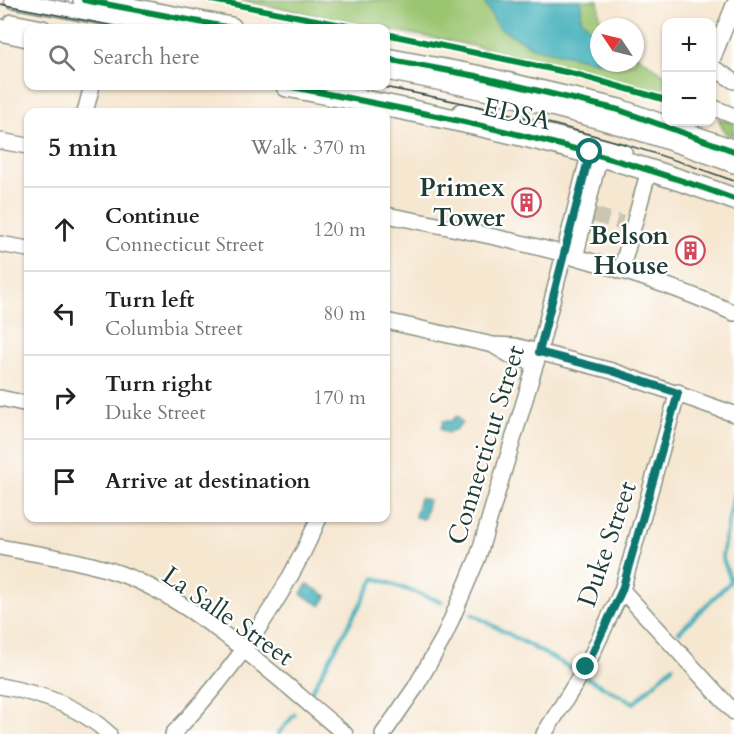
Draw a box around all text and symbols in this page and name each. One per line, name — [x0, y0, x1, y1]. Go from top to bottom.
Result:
north arrow — [590, 18, 644, 72]
map controls — [662, 18, 716, 126]
button: + — [662, 18, 716, 72]
search box — [24, 24, 390, 90]
icon: search — [45, 41, 78, 74]
text: Search here — [93, 42, 200, 72]
button: − — [662, 72, 716, 126]
street label: EDSA — [480, 89, 555, 139]
text: 5 min — [48, 130, 117, 165]
text: Walk · 370 m — [251, 134, 366, 161]
route start — [576, 138, 602, 164]
place label: Primex Tower — [419, 170, 506, 235]
building icon: Primex Tower — [510, 186, 542, 218]
text: Continue — [105, 201, 200, 231]
icon: ahead — [48, 213, 81, 246]
text: 120 m — [313, 216, 366, 243]
place label: Belson House — [589, 218, 669, 283]
text: Connecticut Street — [105, 231, 264, 258]
building icon: Belson House — [674, 234, 706, 266]
text: Turn left — [105, 285, 194, 315]
icon: left — [48, 297, 81, 330]
text: 80 m — [323, 300, 366, 327]
text: Columbia Street — [105, 315, 243, 342]
street label: Connecticut Street — [439, 341, 533, 549]
text: Turn right — [105, 369, 212, 399]
icon: right — [48, 381, 81, 414]
text: 170 m — [313, 384, 366, 411]
text: Duke Street — [105, 399, 206, 426]
icon: arrive — [48, 465, 81, 498]
text: Arrive at destination — [105, 466, 310, 496]
street label: Duke Street — [569, 477, 645, 611]
street label: La Salle Street — [155, 558, 301, 674]
route end — [572, 653, 598, 679]

